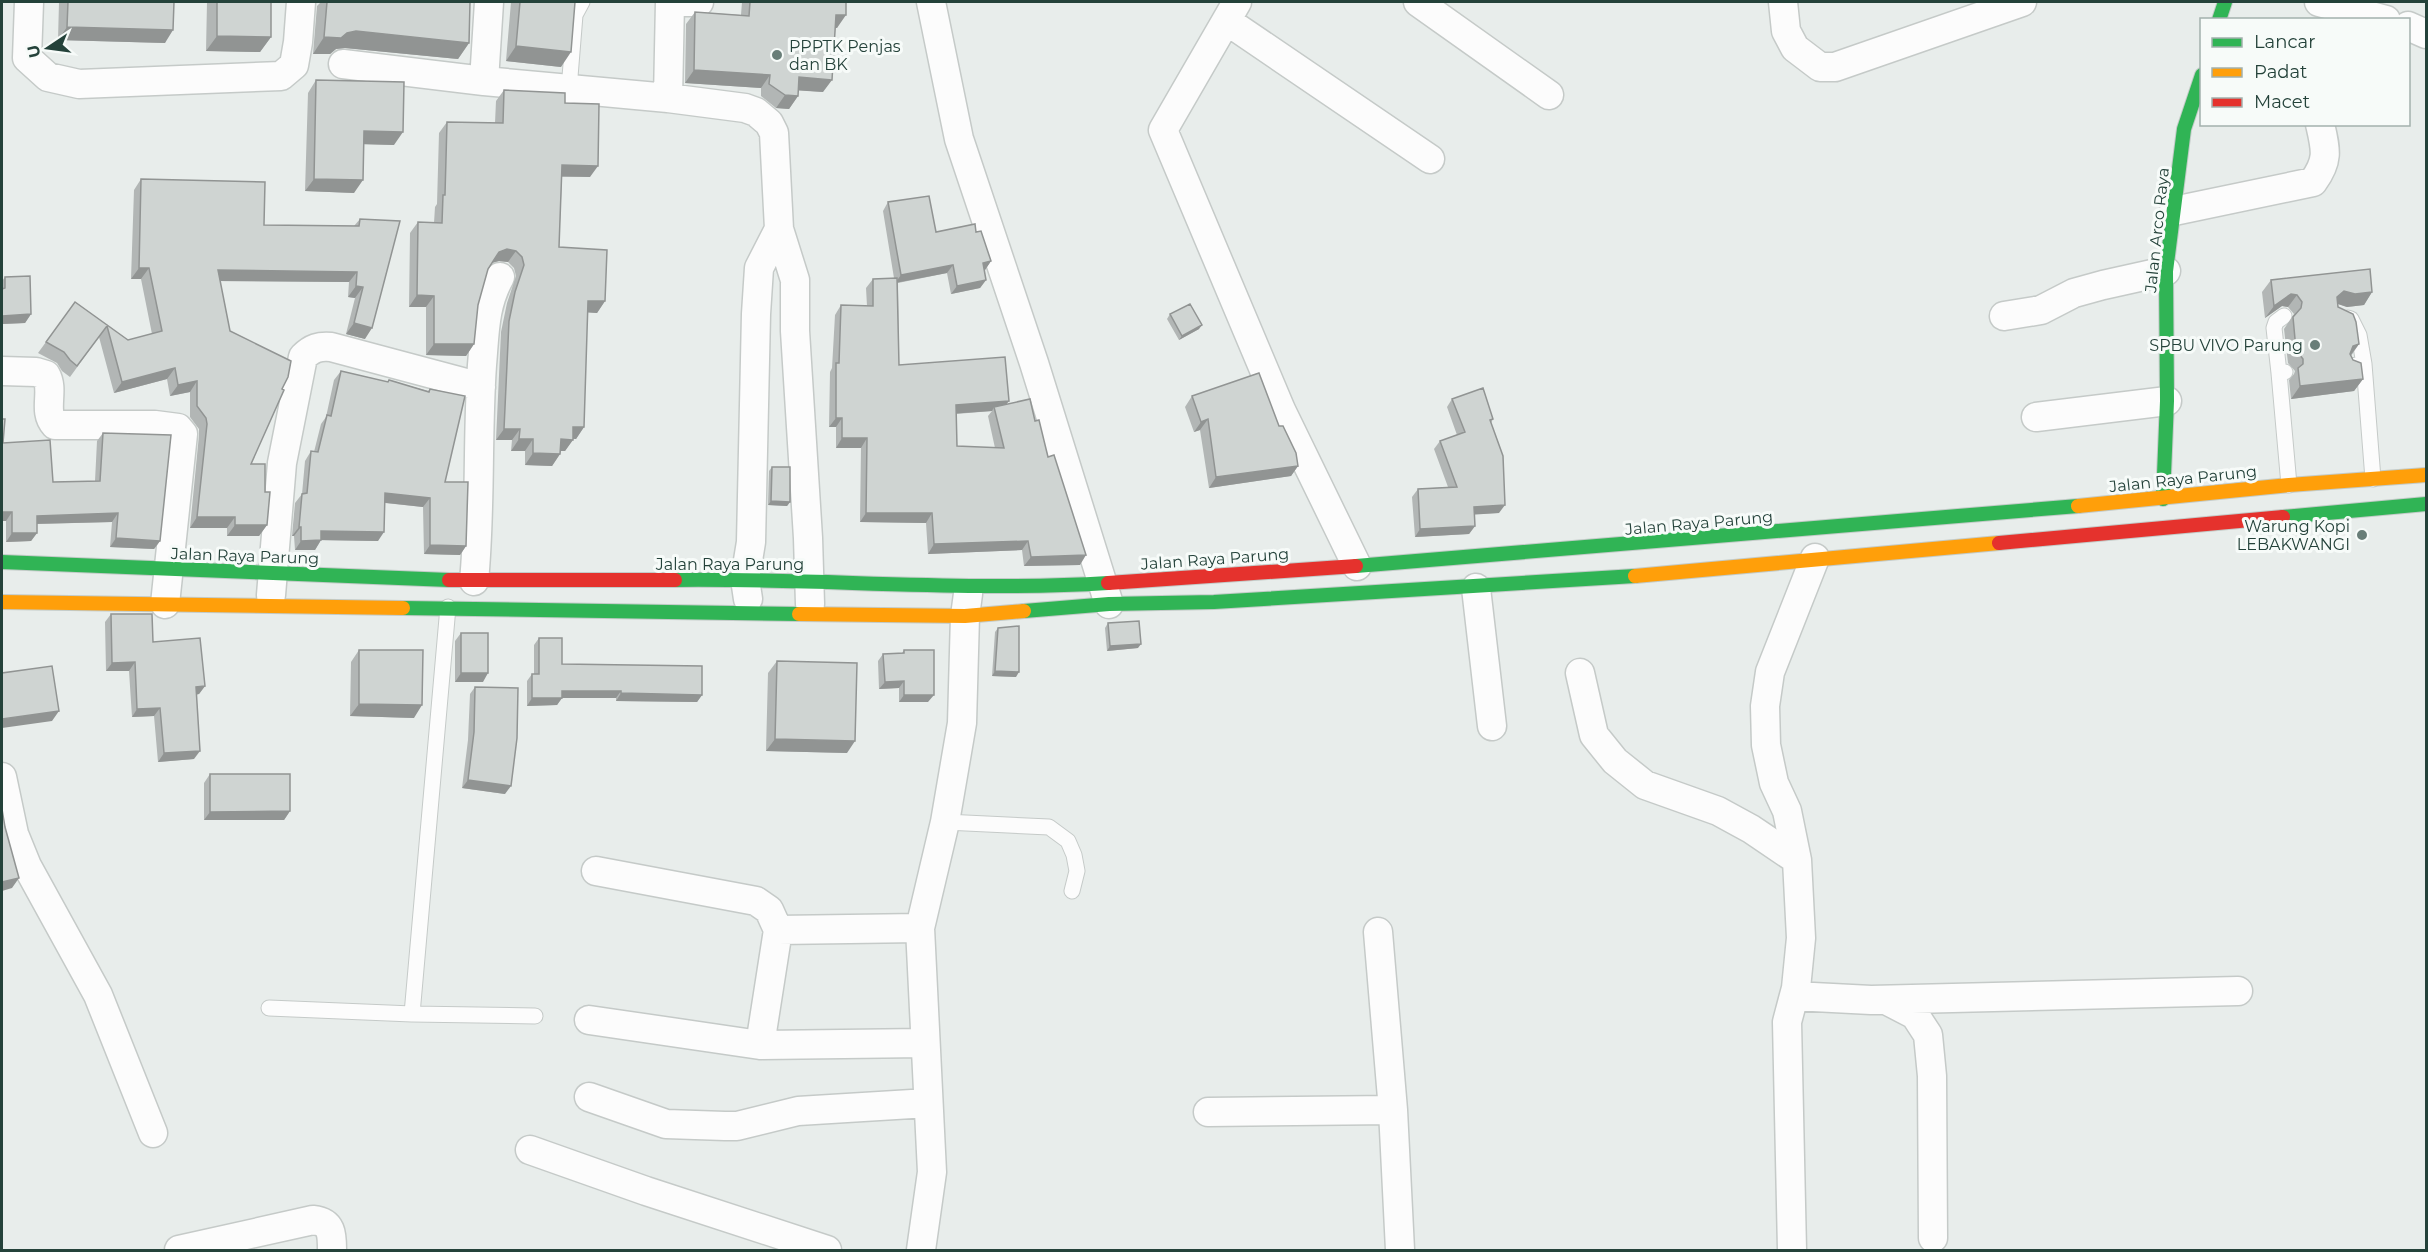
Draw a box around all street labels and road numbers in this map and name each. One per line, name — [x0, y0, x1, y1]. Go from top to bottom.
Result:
street label: Jalan Arco Raya — [2141, 167, 2173, 294]
street label: Jalan Raya Parung — [2107, 462, 2258, 496]
street label: Jalan Raya Parung — [1623, 507, 1774, 539]
street label: Jalan Raya Parung — [169, 544, 320, 568]
street label: Jalan Raya Parung — [1139, 544, 1290, 574]
street label: Jalan Raya Parung — [655, 555, 804, 574]

